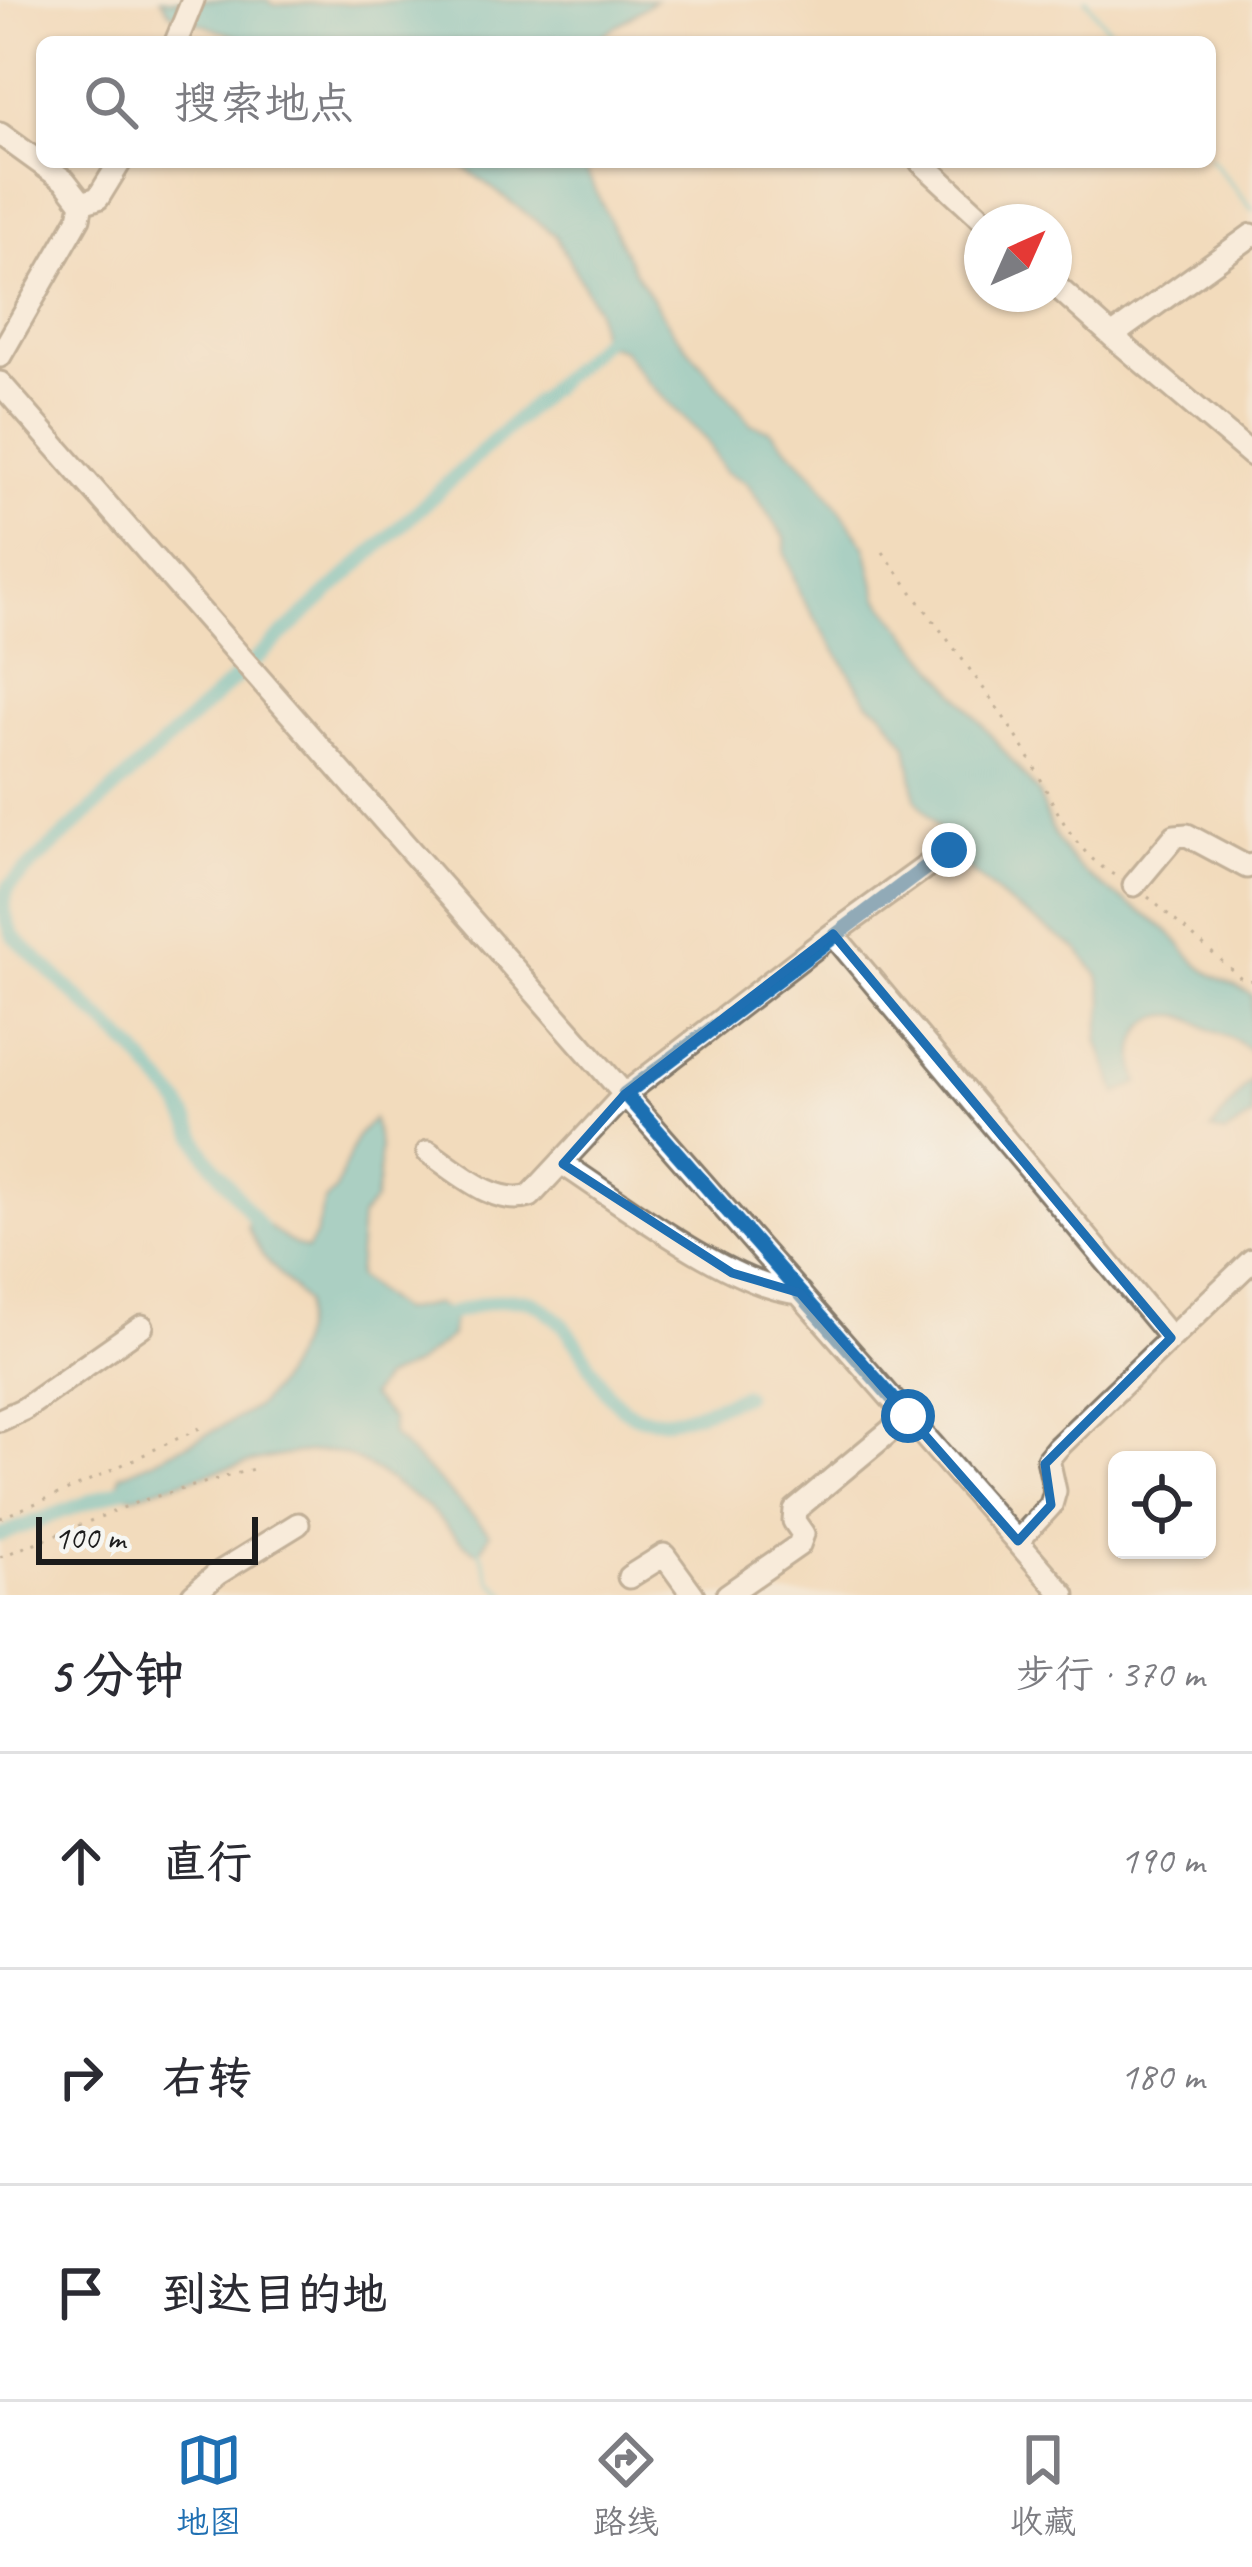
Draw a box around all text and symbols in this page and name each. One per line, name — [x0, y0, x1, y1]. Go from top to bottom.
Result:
search box — [36, 36, 1216, 168]
icon: search — [78, 69, 144, 135]
text: 搜索地点 — [174, 75, 354, 132]
north arrow — [964, 204, 1072, 312]
route end — [922, 823, 976, 877]
route start — [881, 1389, 935, 1443]
map controls — [1108, 1451, 1216, 1559]
button: locate — [1108, 1451, 1216, 1559]
scale bar — [36, 1511, 258, 1564]
text: 100 m — [54, 1517, 125, 1559]
text: 5 分钟 — [48, 1643, 184, 1707]
text: 步行 · 370 m — [1016, 1650, 1204, 1699]
icon: ahead — [48, 1828, 114, 1894]
text: 直行 — [162, 1834, 252, 1891]
text: 190 m — [1120, 1836, 1204, 1885]
icon: right — [48, 2044, 114, 2110]
text: 右转 — [162, 2050, 252, 2107]
text: 180 m — [1120, 2052, 1204, 2101]
icon: arrive — [48, 2260, 114, 2326]
text: 到达目的地 — [162, 2266, 387, 2323]
tab: 地图 — [176, 2427, 242, 2543]
tab: 路线 — [593, 2427, 659, 2543]
tab: 收藏 — [1010, 2427, 1076, 2543]

